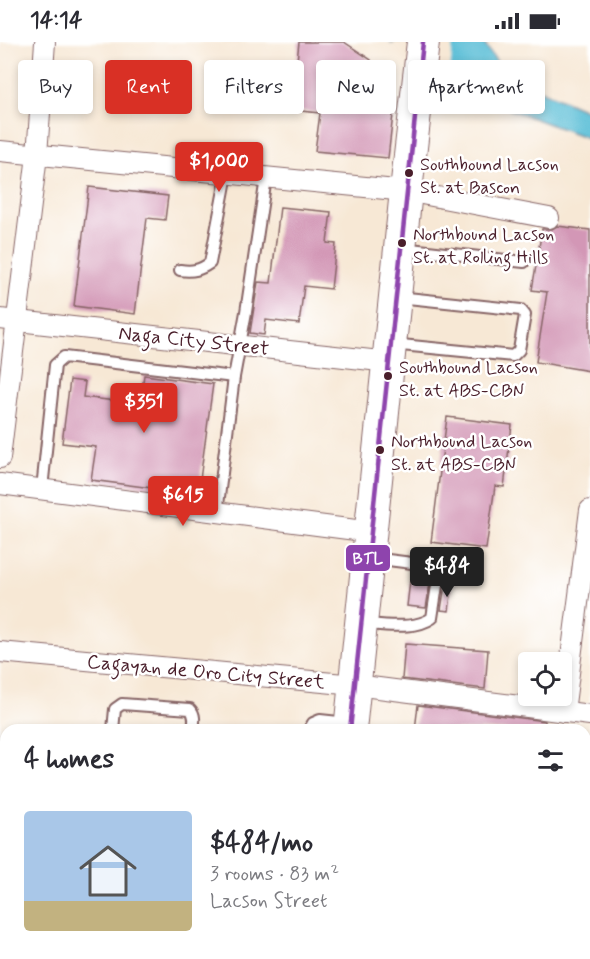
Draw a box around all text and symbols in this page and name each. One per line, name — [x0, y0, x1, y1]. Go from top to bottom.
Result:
text: 14:14 — [30, 7, 82, 35]
chip: Buy — [18, 60, 93, 114]
chip: Rent — [105, 60, 192, 114]
chip: Filters — [204, 60, 304, 114]
chip: New — [316, 60, 396, 114]
chip: Apartment — [408, 60, 545, 114]
pin: $1,000 — [170, 142, 268, 193]
text: $1,000 — [189, 148, 249, 175]
place label: Southbound Lacson St. at Bascon — [420, 153, 559, 200]
marker: Southbound Lacson St. at Bascon — [403, 167, 415, 179]
place label: Northbound Lacson St. at Rolling Hills — [413, 223, 554, 272]
marker: Northbound Lacson St. at Rolling Hills — [396, 237, 408, 249]
street label: Naga City Street — [117, 320, 270, 365]
place label: Southbound Lacson St. at ABS-CBN — [399, 356, 538, 403]
marker: Southbound Lacson St. at ABS-CBN — [382, 370, 394, 382]
pin: $351 — [108, 383, 180, 434]
text: $351 — [124, 389, 164, 416]
place label: Northbound Lacson St. at ABS-CBN — [391, 430, 532, 477]
marker: Northbound Lacson St. at ABS-CBN — [374, 444, 386, 456]
pin: $615 — [147, 476, 219, 527]
text: $615 — [162, 482, 204, 509]
line badge: BTL — [345, 544, 391, 572]
pin: $484 — [411, 547, 483, 598]
text: BTL — [353, 549, 384, 570]
text: $484 — [424, 553, 470, 580]
street label: Cagayan de Oro City Street — [86, 649, 326, 698]
map controls — [518, 652, 572, 706]
button: locate — [518, 652, 572, 706]
text: 4 homes — [24, 743, 114, 777]
icon: filters — [534, 744, 567, 777]
text: $484/mo — [210, 827, 313, 861]
icon: home — [72, 835, 144, 907]
text: 3 rooms · 83 m² — [210, 861, 339, 888]
text: Lacson Street — [210, 888, 328, 915]

